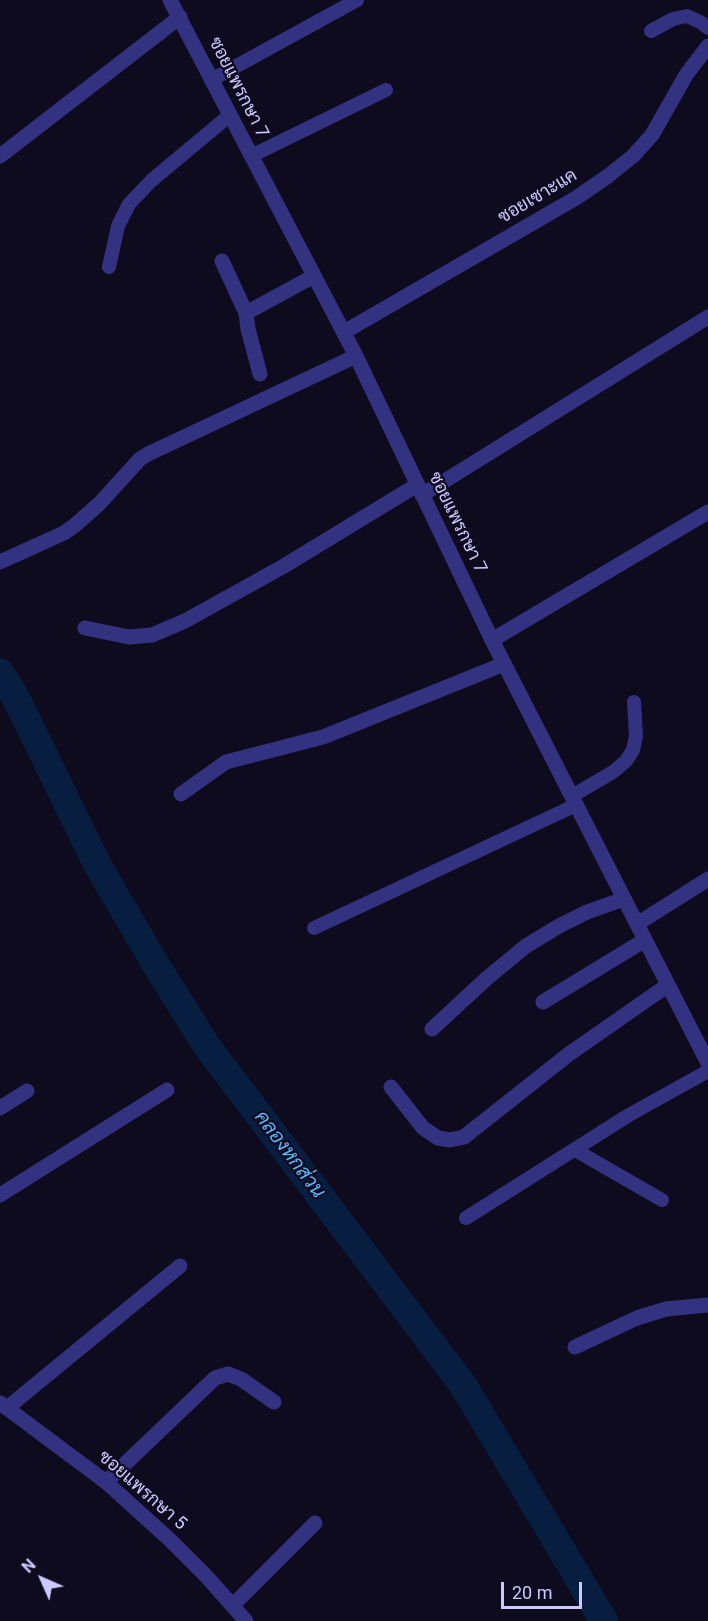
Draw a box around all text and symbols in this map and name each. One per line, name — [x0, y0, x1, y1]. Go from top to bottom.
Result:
street label: ซอยแพรกษา 7 — [203, 34, 273, 142]
street label: ซอยเซาะแค — [495, 165, 581, 229]
street label: ซอยแพรกษา 7 — [423, 469, 491, 577]
water label: คลองหกส่วน — [248, 1107, 330, 1203]
street label: ซอยแพรกษา 5 — [93, 1447, 191, 1535]
north arrow — [12, 1549, 72, 1609]
text: N — [18, 1555, 40, 1577]
scale bar — [504, 1570, 585, 1608]
text: 20 m — [512, 1582, 552, 1603]

